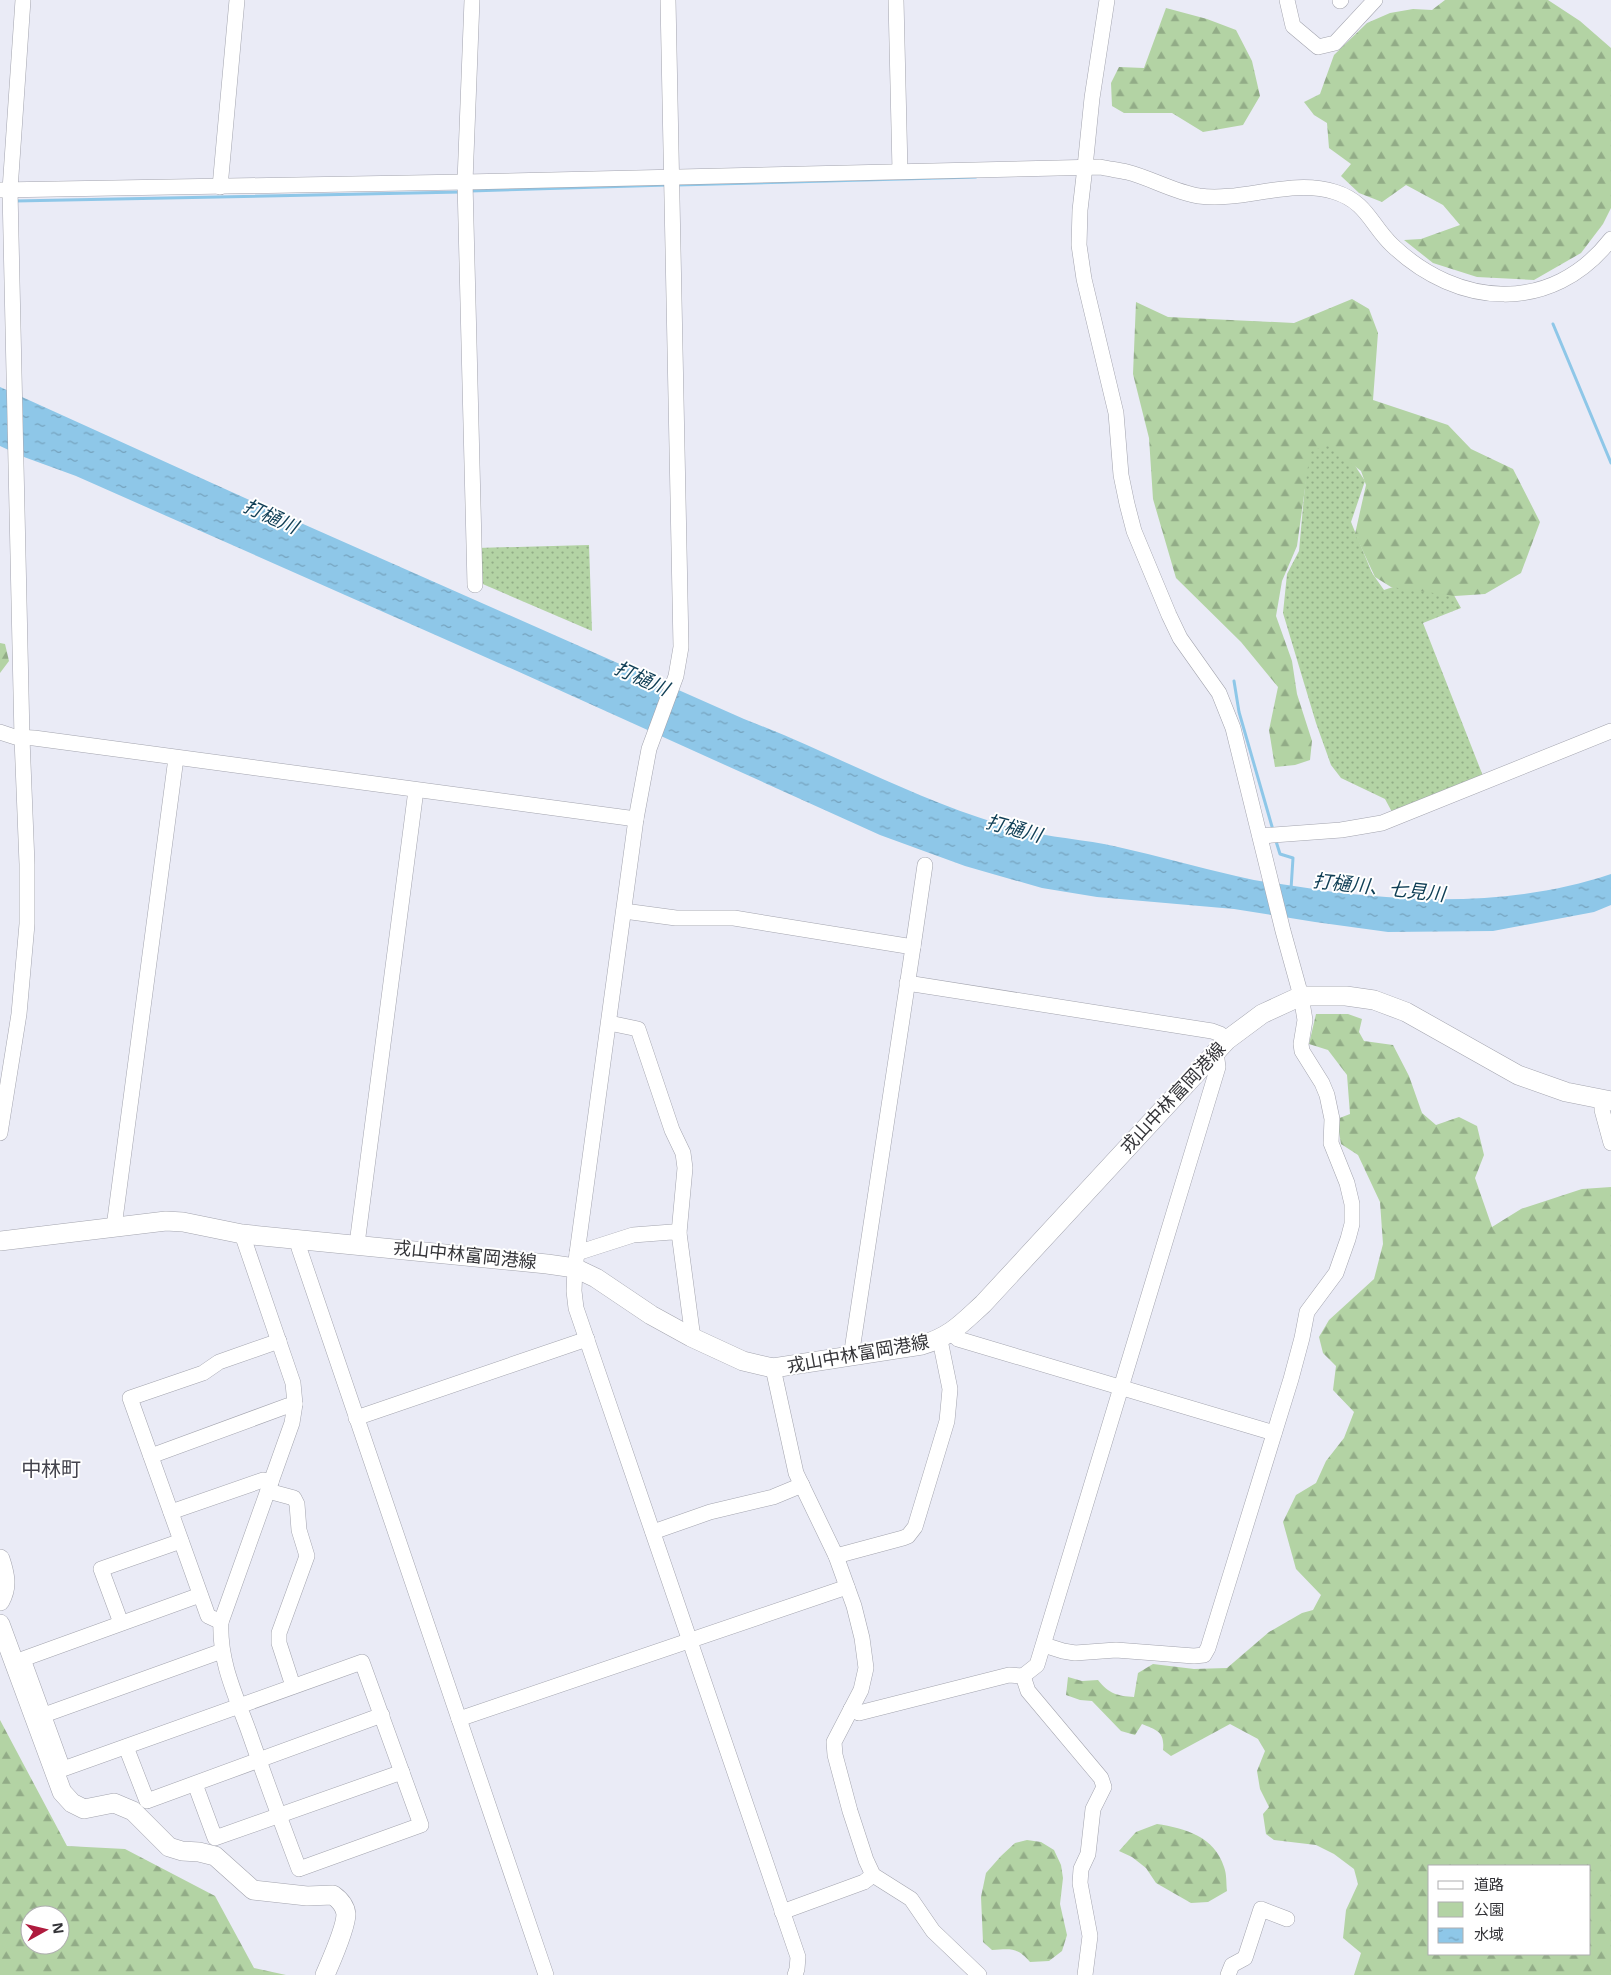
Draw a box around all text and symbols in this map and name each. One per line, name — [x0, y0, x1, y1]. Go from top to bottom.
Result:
water label: 打樋川 — [240, 493, 304, 540]
water label: 打樋川 — [611, 655, 675, 702]
water label: 打樋川 — [983, 808, 1047, 848]
water label: 打樋川、七見川 — [1311, 867, 1448, 907]
street label: 戎山中林富岡港線 — [1114, 1036, 1230, 1158]
street label: 戎山中林富岡港線 — [392, 1235, 538, 1273]
street label: 戎山中林富岡港線 — [785, 1329, 931, 1377]
district label: 中林町 — [21, 1455, 81, 1482]
legend — [1428, 1865, 1591, 1955]
text: 道路 — [1474, 1874, 1504, 1894]
text: 公園 — [1474, 1899, 1504, 1919]
north arrow — [20, 1905, 70, 1955]
text: N — [48, 1921, 69, 1935]
text: 水域 — [1474, 1924, 1504, 1944]

